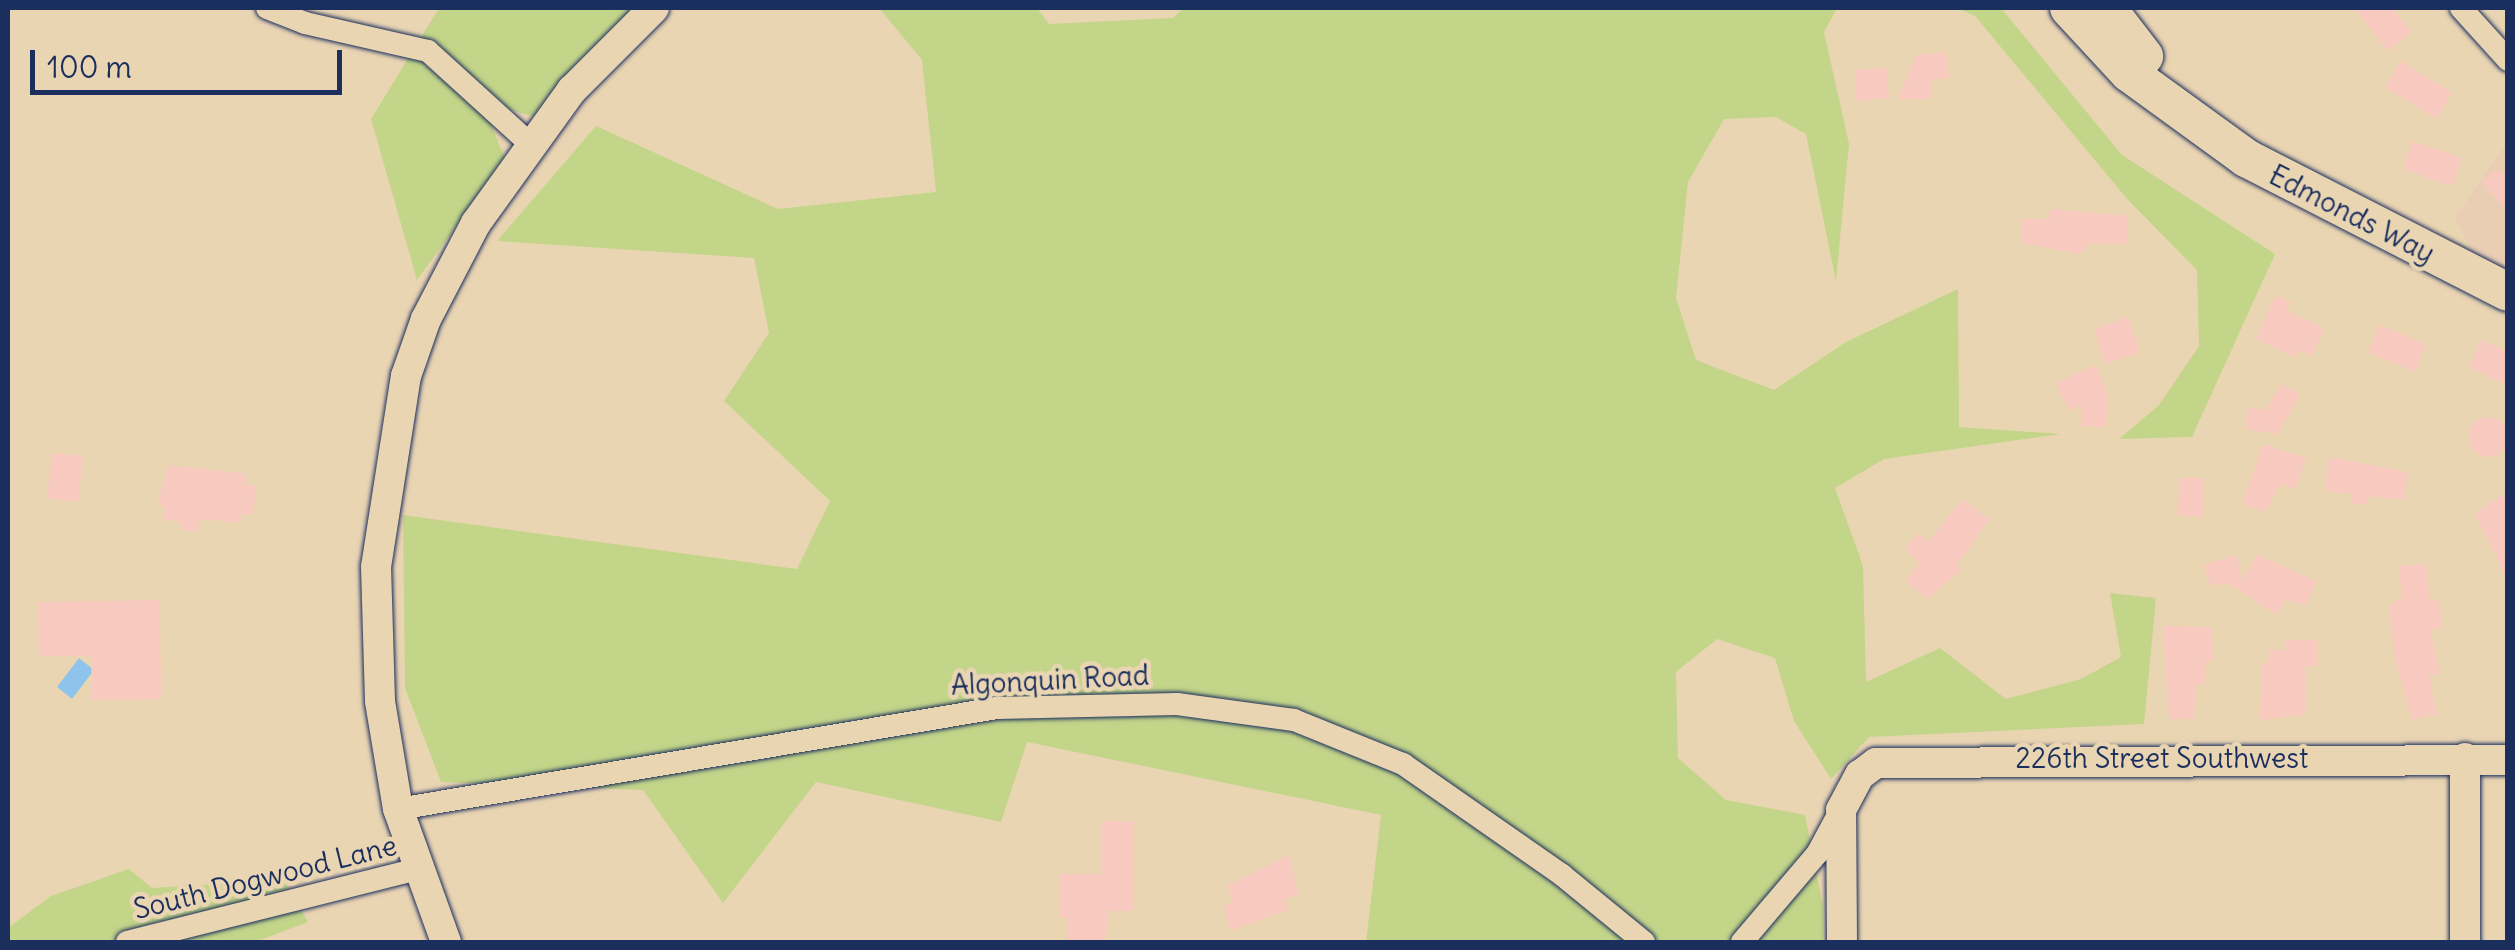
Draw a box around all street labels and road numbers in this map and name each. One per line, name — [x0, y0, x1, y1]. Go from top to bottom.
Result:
street label: Edmonds Way — [2264, 158, 2440, 270]
street label: Algonquin Road — [950, 658, 1150, 702]
street label: 226th Street Southwest — [2016, 741, 2308, 775]
street label: South Dogwood Lane — [130, 828, 400, 926]

